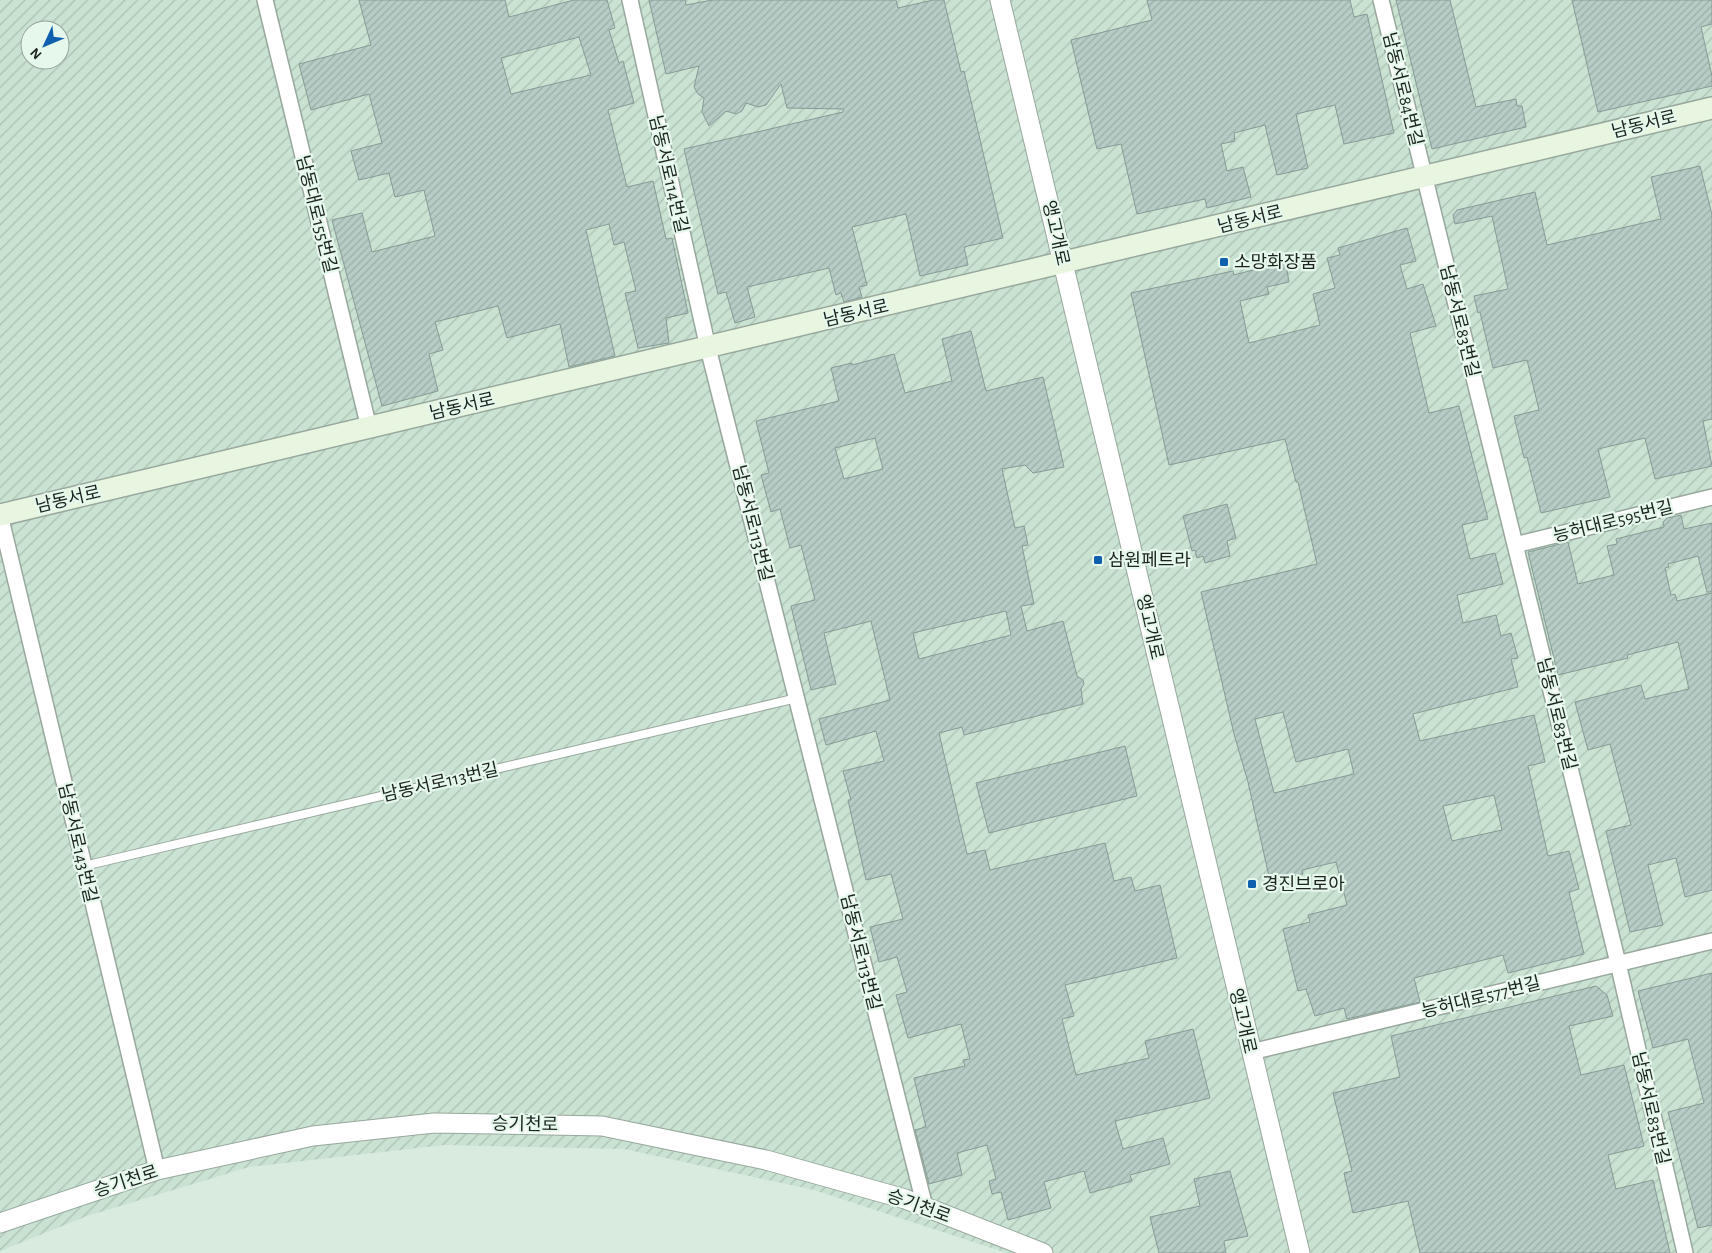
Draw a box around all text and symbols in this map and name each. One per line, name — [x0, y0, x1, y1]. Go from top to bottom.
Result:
north arrow — [20, 20, 70, 70]
street label: 남동서로84번길 — [1379, 30, 1426, 148]
text: N — [28, 45, 45, 62]
street label: 남동서로 — [1610, 107, 1679, 142]
street label: 남동서로114번길 — [646, 113, 691, 235]
street label: 남동대로155번길 — [293, 153, 340, 275]
street label: 앵고개로 — [1039, 199, 1072, 268]
street label: 남동서로 — [1216, 202, 1285, 237]
place label: 소망화장품 — [1234, 252, 1317, 272]
marker: 소망화장품 — [1218, 256, 1230, 268]
street label: 남동서로83번길 — [1436, 263, 1483, 379]
street label: 남동서로 — [822, 297, 891, 330]
street label: 남동서로 — [428, 390, 497, 423]
street label: 남동서로113번길 — [729, 463, 776, 583]
street label: 남동서로 — [34, 483, 103, 516]
street label: 능허대로595번길 — [1551, 497, 1675, 546]
place label: 삼원페트라 — [1108, 550, 1191, 570]
marker: 삼원페트라 — [1092, 554, 1104, 566]
street label: 앵고개로 — [1133, 593, 1166, 662]
street label: 남동서로83번길 — [1533, 656, 1580, 772]
street label: 남동서로113번길 — [380, 760, 500, 805]
street label: 남동서로143번길 — [55, 782, 100, 905]
place label: 경진브로아 — [1262, 875, 1345, 894]
marker: 경진브로아 — [1246, 878, 1258, 890]
street label: 남동서로113번길 — [837, 892, 884, 1012]
street label: 능허대로577번길 — [1420, 974, 1543, 1021]
street label: 앵고개로 — [1226, 987, 1259, 1056]
street label: 남동서로83번길 — [1628, 1050, 1673, 1166]
street label: 승기천로 — [492, 1113, 558, 1135]
street label: 승기천로 — [91, 1161, 161, 1201]
street label: 승기천로 — [884, 1185, 954, 1227]

